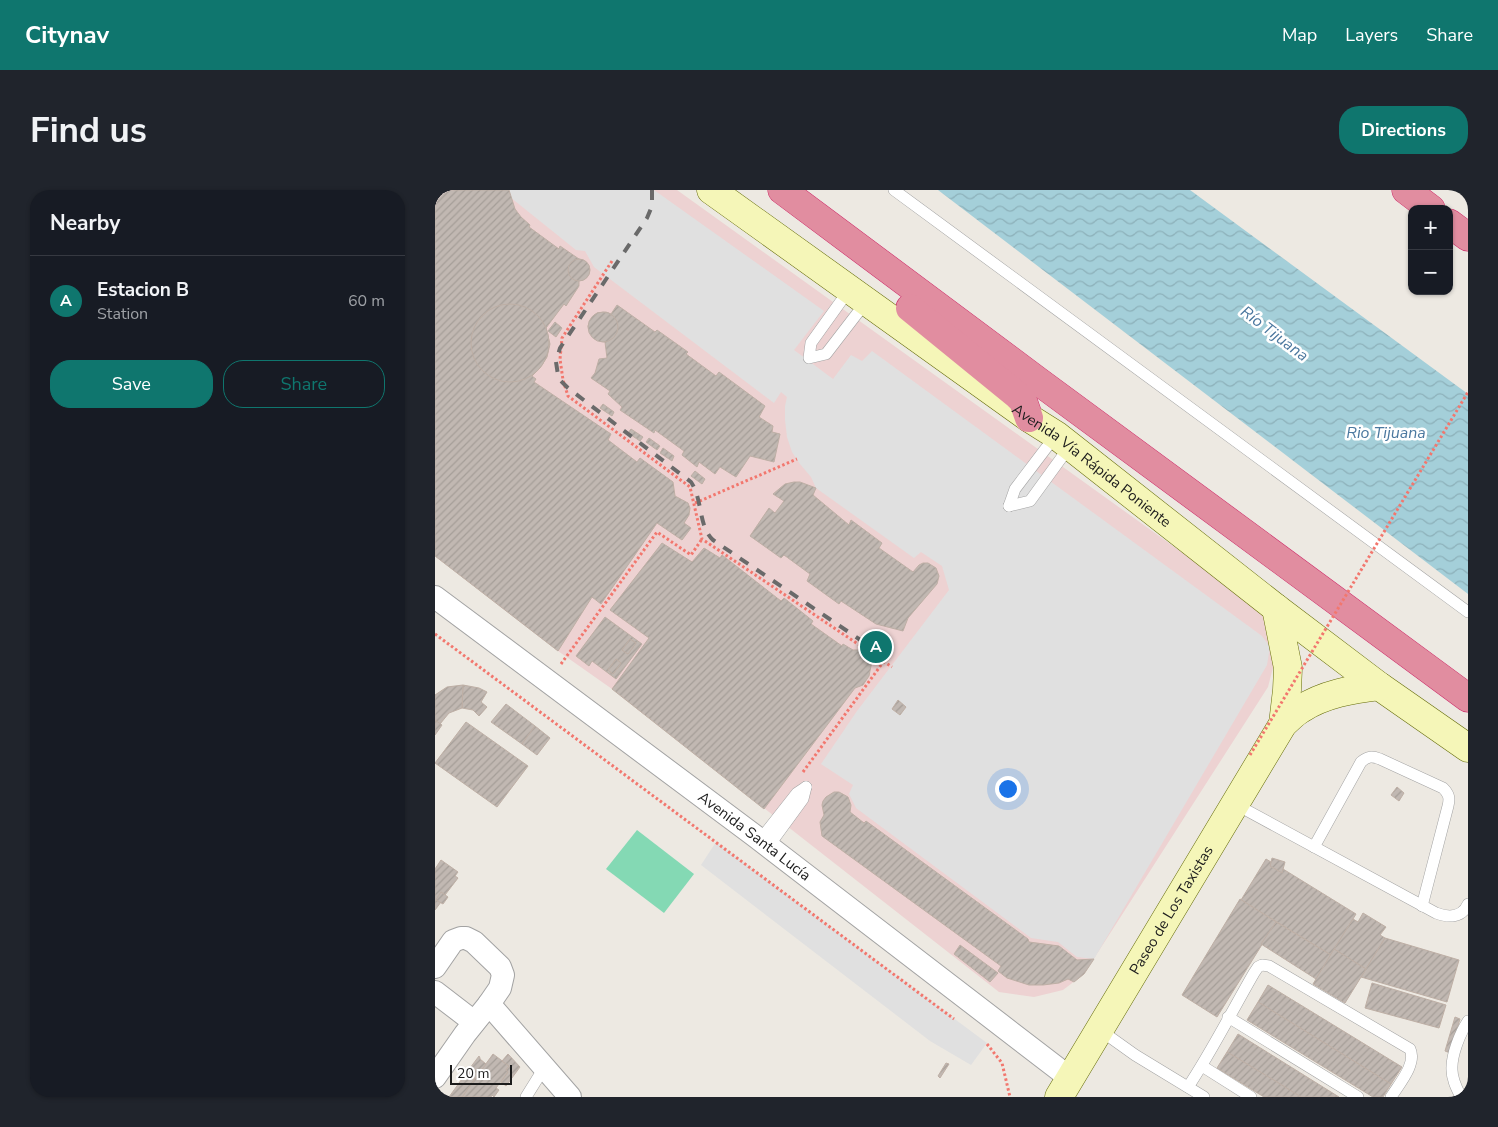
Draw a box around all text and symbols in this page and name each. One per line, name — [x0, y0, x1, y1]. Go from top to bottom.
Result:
text: Citynav — [25, 19, 109, 51]
text: Map — [1282, 23, 1317, 47]
text: Layers — [1345, 23, 1398, 47]
text: Share — [1426, 23, 1473, 47]
button: Directions — [1339, 106, 1468, 154]
text: Find us — [30, 107, 147, 154]
map controls — [1408, 205, 1453, 295]
button: + — [1408, 205, 1453, 250]
text: Nearby — [50, 209, 120, 237]
button: − — [1408, 250, 1453, 295]
text: Estacion B — [97, 277, 189, 303]
text: A — [60, 290, 72, 312]
text: 60 m — [348, 290, 385, 312]
water label: Río Tijuana — [1236, 301, 1313, 367]
text: Station — [97, 303, 148, 325]
button: Save — [50, 360, 213, 408]
button: Share — [223, 360, 385, 408]
street label: Avenida Vía Rápida Poniente — [1008, 399, 1175, 532]
water label: Rio Tijuana — [1346, 422, 1426, 444]
pin: A — [860, 628, 892, 666]
your location — [995, 776, 1021, 802]
street label: Avenida Santa Lucía — [694, 787, 815, 885]
street label: Paseo de Los Taxistas — [1125, 842, 1218, 978]
scale bar — [450, 1062, 513, 1085]
text: 20 m — [457, 1064, 489, 1083]

